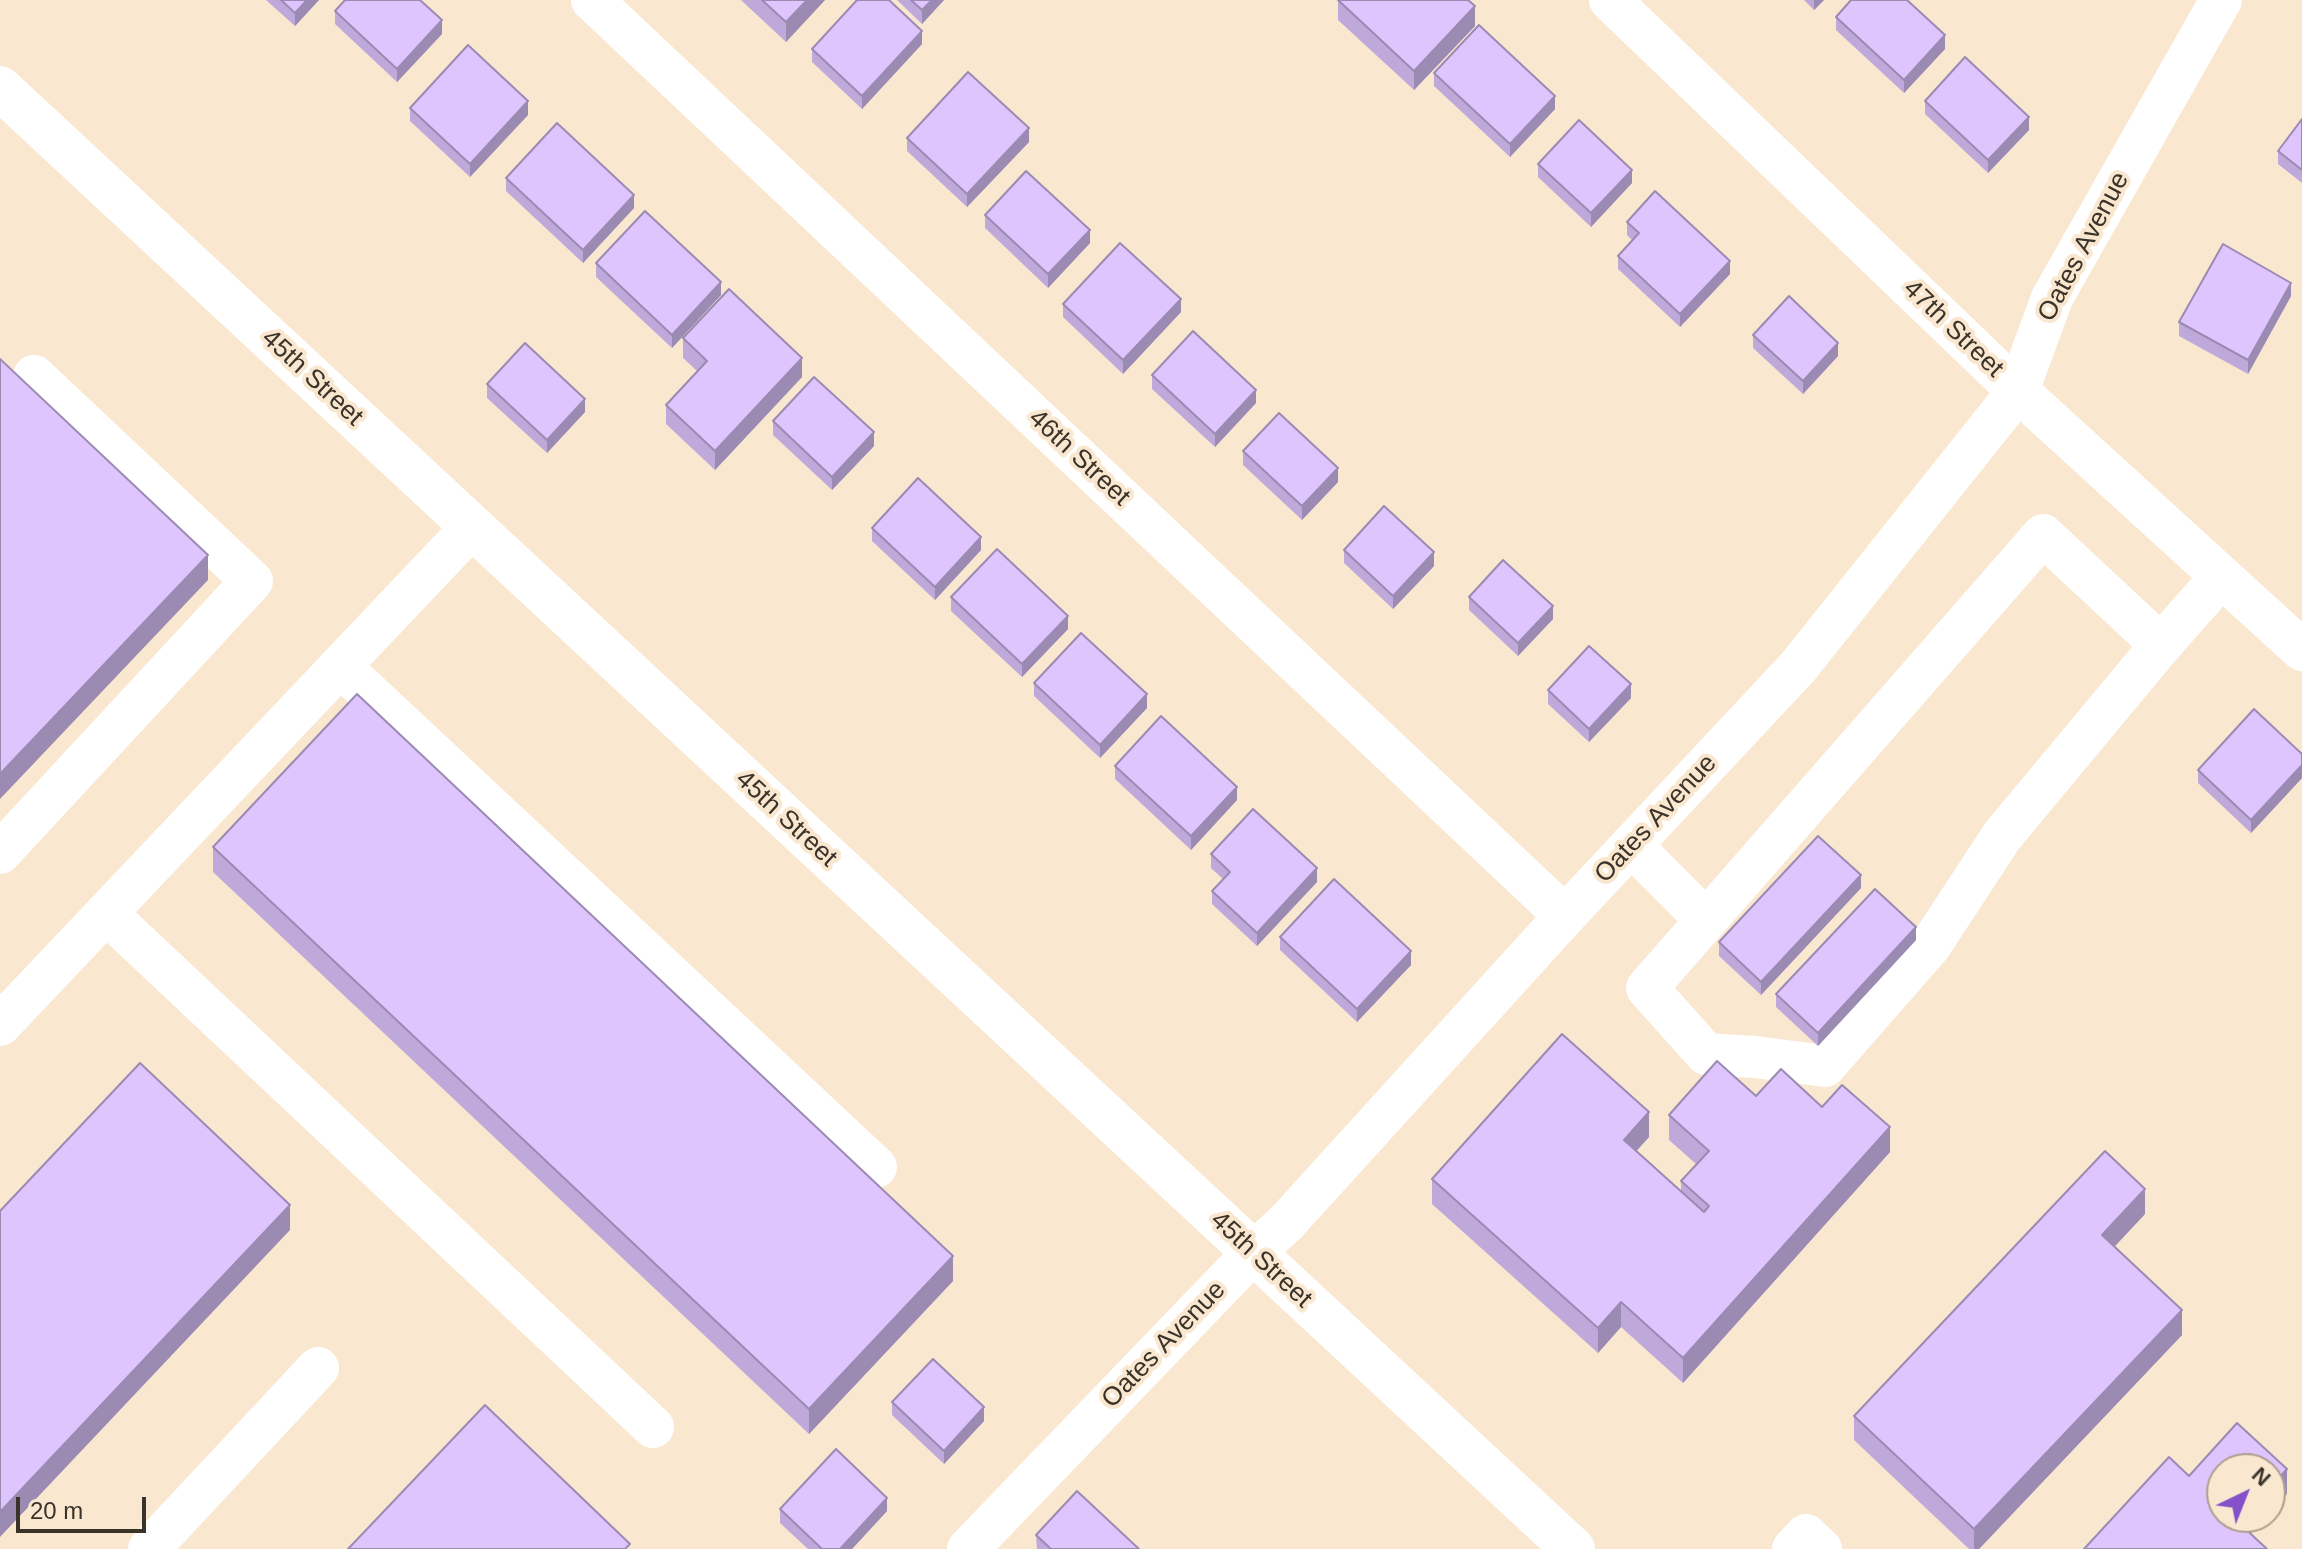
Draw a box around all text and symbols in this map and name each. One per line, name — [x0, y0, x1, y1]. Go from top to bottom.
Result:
street label: Oates Avenue — [2032, 167, 2136, 327]
street label: 47th Street — [1896, 274, 2010, 384]
street label: 45th Street — [255, 323, 369, 433]
street label: 46th Street — [1022, 403, 1136, 513]
street label: Oates Avenue — [1589, 748, 1723, 890]
street label: 45th Street — [729, 764, 843, 874]
street label: 45th Street — [1204, 1205, 1318, 1315]
street label: Oates Avenue — [1096, 1275, 1232, 1415]
north arrow — [2206, 1453, 2286, 1533]
text: N — [2247, 1462, 2276, 1491]
scale bar — [20, 1481, 150, 1531]
text: 20 m — [30, 1497, 83, 1524]

